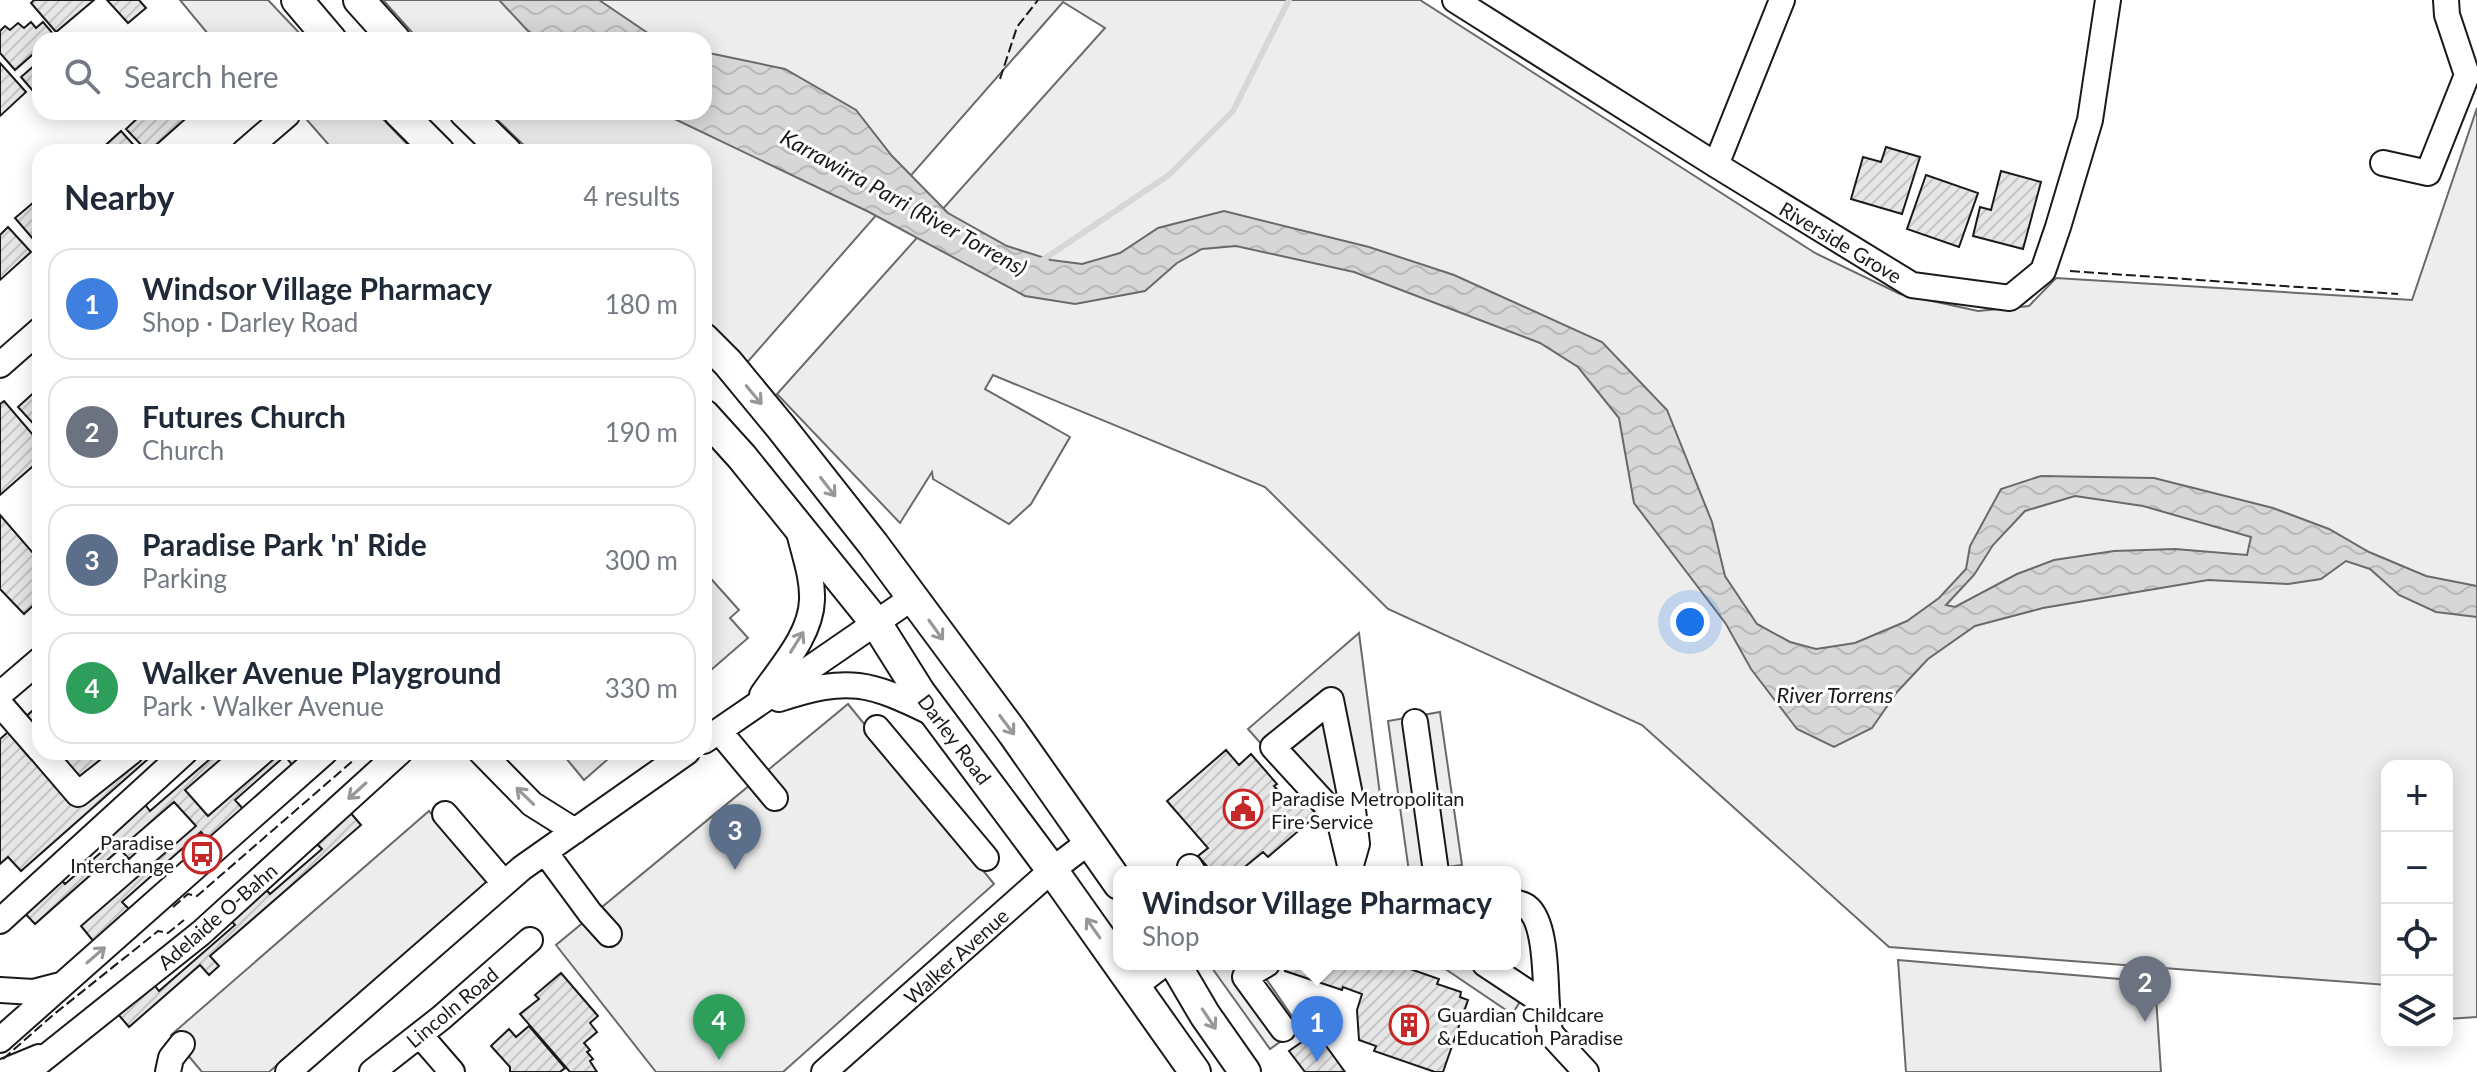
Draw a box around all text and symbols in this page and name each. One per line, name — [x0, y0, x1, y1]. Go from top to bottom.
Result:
search box — [32, 32, 712, 120]
icon: search — [60, 54, 104, 98]
text: Search here — [124, 58, 279, 94]
water label: Karrawirra Parri (River Torrens) — [776, 123, 1032, 281]
text: Nearby — [64, 176, 175, 217]
text: 4 results — [583, 180, 680, 212]
street label: Riverside Grove — [1776, 196, 1906, 288]
text: Windsor Village Pharmacy — [142, 270, 492, 306]
text: 1 — [84, 288, 100, 320]
text: 180 m — [605, 288, 678, 320]
text: Shop · Darley Road — [142, 306, 358, 338]
one-way arrow — [745, 384, 763, 404]
text: Futures Church — [142, 398, 346, 434]
text: 2 — [84, 416, 100, 448]
text: 190 m — [605, 416, 678, 448]
text: Church — [142, 434, 224, 466]
one-way arrow — [820, 476, 837, 497]
text: Paradise Park 'n' Ride — [142, 526, 427, 562]
text: 3 — [84, 544, 100, 576]
text: 300 m — [605, 544, 678, 576]
text: Parking — [142, 562, 227, 594]
your location — [1670, 602, 1710, 642]
one-way arrow — [928, 619, 945, 641]
one-way arrow — [790, 631, 806, 654]
text: Walker Avenue Playground — [142, 654, 502, 690]
text: 4 — [84, 672, 100, 704]
text: 330 m — [605, 672, 678, 704]
water label: River Torrens — [1777, 681, 1894, 708]
street label: Darley Road — [913, 689, 997, 789]
text: Park · Walker Avenue — [142, 690, 384, 722]
one-way arrow — [999, 714, 1016, 735]
map controls — [2381, 760, 2453, 1048]
button: + — [2381, 760, 2453, 832]
one-way arrow — [347, 782, 367, 801]
place label: Paradise Metropolitan Fire Service — [1271, 786, 1465, 833]
one-way arrow — [516, 787, 535, 806]
public building icon: Paradise Metropolitan Fire Service — [1222, 788, 1264, 830]
pin: 3 — [709, 804, 761, 870]
place label: Paradise Interchange — [70, 830, 174, 877]
button: − — [2381, 832, 2453, 904]
bus stop icon: Paradise Interchange — [181, 833, 223, 875]
street label: Adelaide O-Bahn — [153, 858, 281, 974]
popup — [1113, 866, 1521, 970]
text: Windsor Village Pharmacy — [1142, 884, 1492, 920]
street label: Walker Avenue — [899, 903, 1013, 1009]
button: locate — [2381, 904, 2453, 976]
one-way arrow — [1085, 918, 1101, 940]
text: Shop — [1142, 920, 1200, 952]
one-way arrow — [86, 946, 106, 964]
pin: 2 — [2119, 956, 2171, 1022]
street label: Lincoln Road — [401, 962, 503, 1052]
button: layers — [2381, 976, 2453, 1048]
pin: 4 — [693, 994, 745, 1060]
pin: 1 — [1291, 996, 1343, 1062]
place label: Guardian Childcare & Education Paradise — [1437, 1002, 1623, 1049]
building icon: Guardian Childcare & Education Paradise — [1388, 1004, 1430, 1046]
one-way arrow — [1201, 1007, 1217, 1030]

